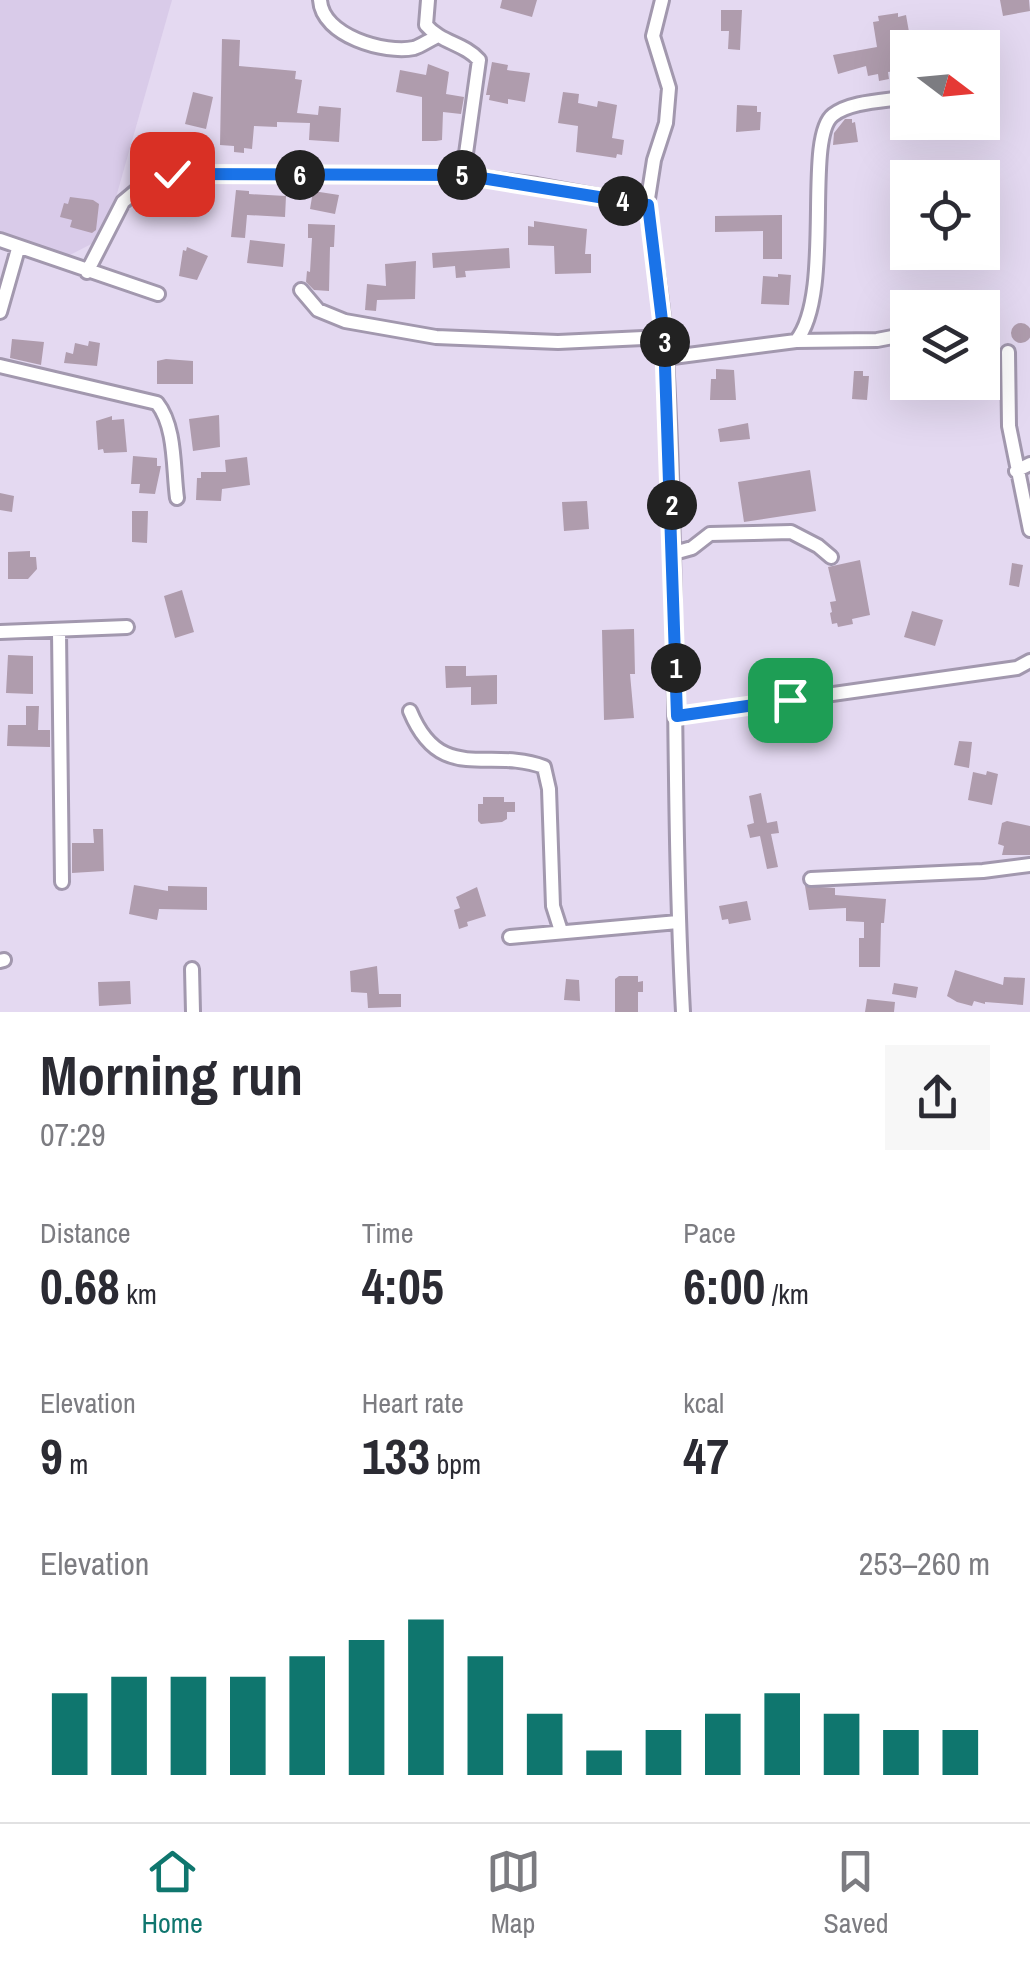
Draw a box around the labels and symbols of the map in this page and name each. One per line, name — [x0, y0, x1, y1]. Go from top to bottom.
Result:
north arrow — [890, 30, 1000, 140]
pin — [130, 132, 215, 217]
pin: 6 — [275, 150, 325, 200]
pin: 5 — [437, 150, 487, 200]
pin: 4 — [598, 176, 648, 226]
pin: 3 — [640, 317, 690, 367]
pin: 2 — [647, 480, 697, 530]
pin: 1 — [651, 643, 701, 693]
pin — [748, 658, 833, 743]

